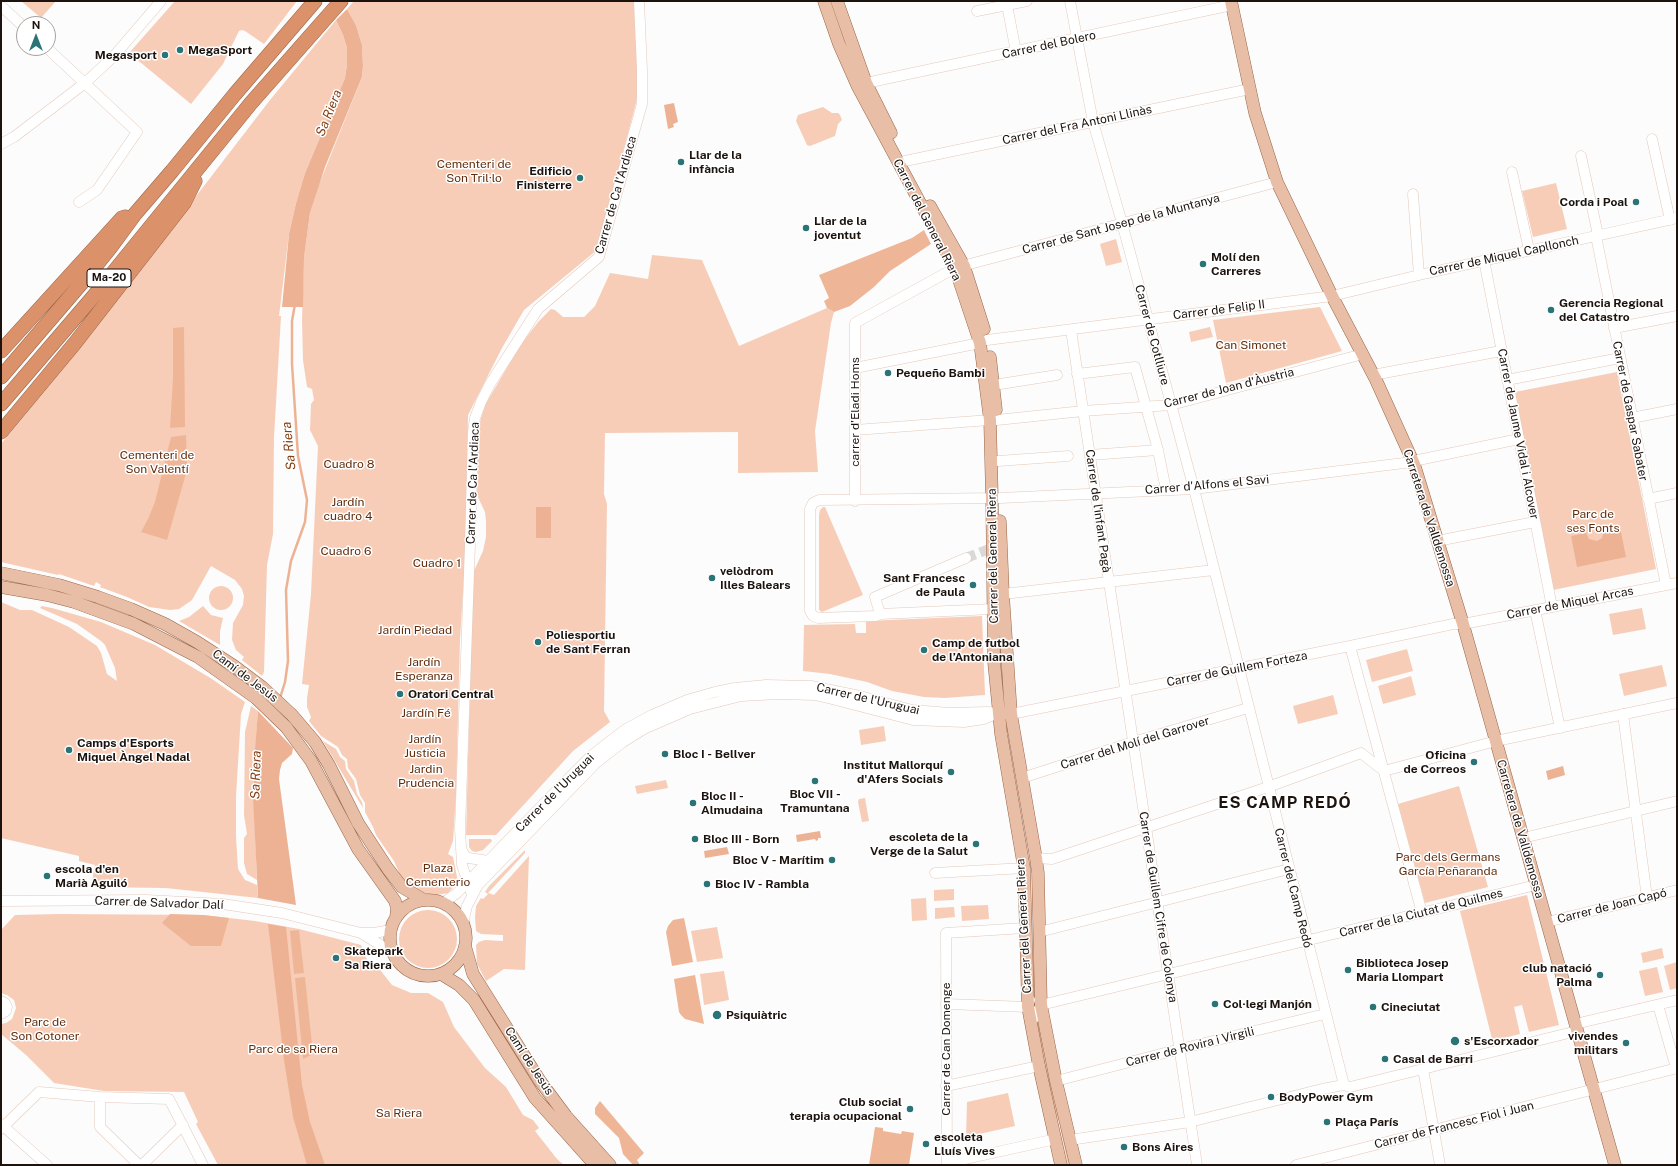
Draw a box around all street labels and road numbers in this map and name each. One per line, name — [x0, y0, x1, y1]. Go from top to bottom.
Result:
street label: Carrer del Bolero — [1001, 28, 1097, 62]
street label: Carrer del Fra Antoni Llinàs — [1001, 102, 1153, 148]
street label: Carrer de Ca l'Ardiaca — [592, 134, 640, 256]
street label: Carrer del General Riera — [890, 157, 964, 283]
street label: Carrer de Sant Josep de la Muntanya — [1021, 191, 1221, 257]
street label: Carrer de Miquel Capllonch — [1428, 233, 1580, 279]
road number: Ma-20 — [87, 269, 131, 287]
street label: Carrer de Cotlliure — [1132, 283, 1172, 387]
street label: Carrer de Felip II — [1172, 297, 1266, 323]
street label: Carrer de Gaspar Sabater — [1609, 340, 1651, 482]
street label: Carrer de Jaume Vidal i Alcover — [1494, 347, 1542, 521]
street label: carrer d'Eladi Homs — [848, 357, 862, 467]
street label: Carrer de Joan d'Àustria — [1162, 365, 1296, 411]
street label: Carrer de Ca l'Ardiaca — [464, 422, 482, 544]
street label: Carretera de Valldemossa — [1400, 447, 1458, 589]
street label: Carrer de l'infant Pagà — [1082, 448, 1114, 574]
street label: Carrer d'Alfons el Savi — [1144, 472, 1270, 498]
street label: Carrer del General Riera — [985, 488, 1001, 624]
street label: Carrer de Miquel Arcas — [1505, 584, 1635, 622]
street label: Camí de Jesús — [209, 647, 281, 705]
street label: Carrer de Guillem Forteza — [1165, 648, 1309, 690]
street label: Carrer de l'Uruguai — [815, 680, 921, 718]
street label: Carrer del Molí del Garrover — [1059, 713, 1211, 773]
street label: Carrer de l'Uruguai — [513, 751, 597, 835]
street label: Carretera de Valldemossa — [1493, 758, 1547, 900]
street label: Carrer de Guillem Cifre de Colonya — [1136, 811, 1180, 1003]
street label: Carrer del Camp Redó — [1271, 827, 1315, 949]
street label: Carrer del General Riera — [1013, 858, 1035, 994]
street label: Carrer de Joan Capó — [1556, 885, 1668, 927]
street label: Carrer de la Ciutat de Quilmes — [1338, 886, 1504, 940]
street label: Carrer de Salvador Dalí — [94, 894, 224, 912]
street label: Carrer de Can Domenge — [939, 982, 953, 1116]
street label: Camí de Jesús — [502, 1024, 556, 1098]
street label: Carrer de Rovira i Virgili — [1124, 1024, 1256, 1070]
street label: Carrer de Francesc Fiol i Juan — [1373, 1098, 1535, 1152]

